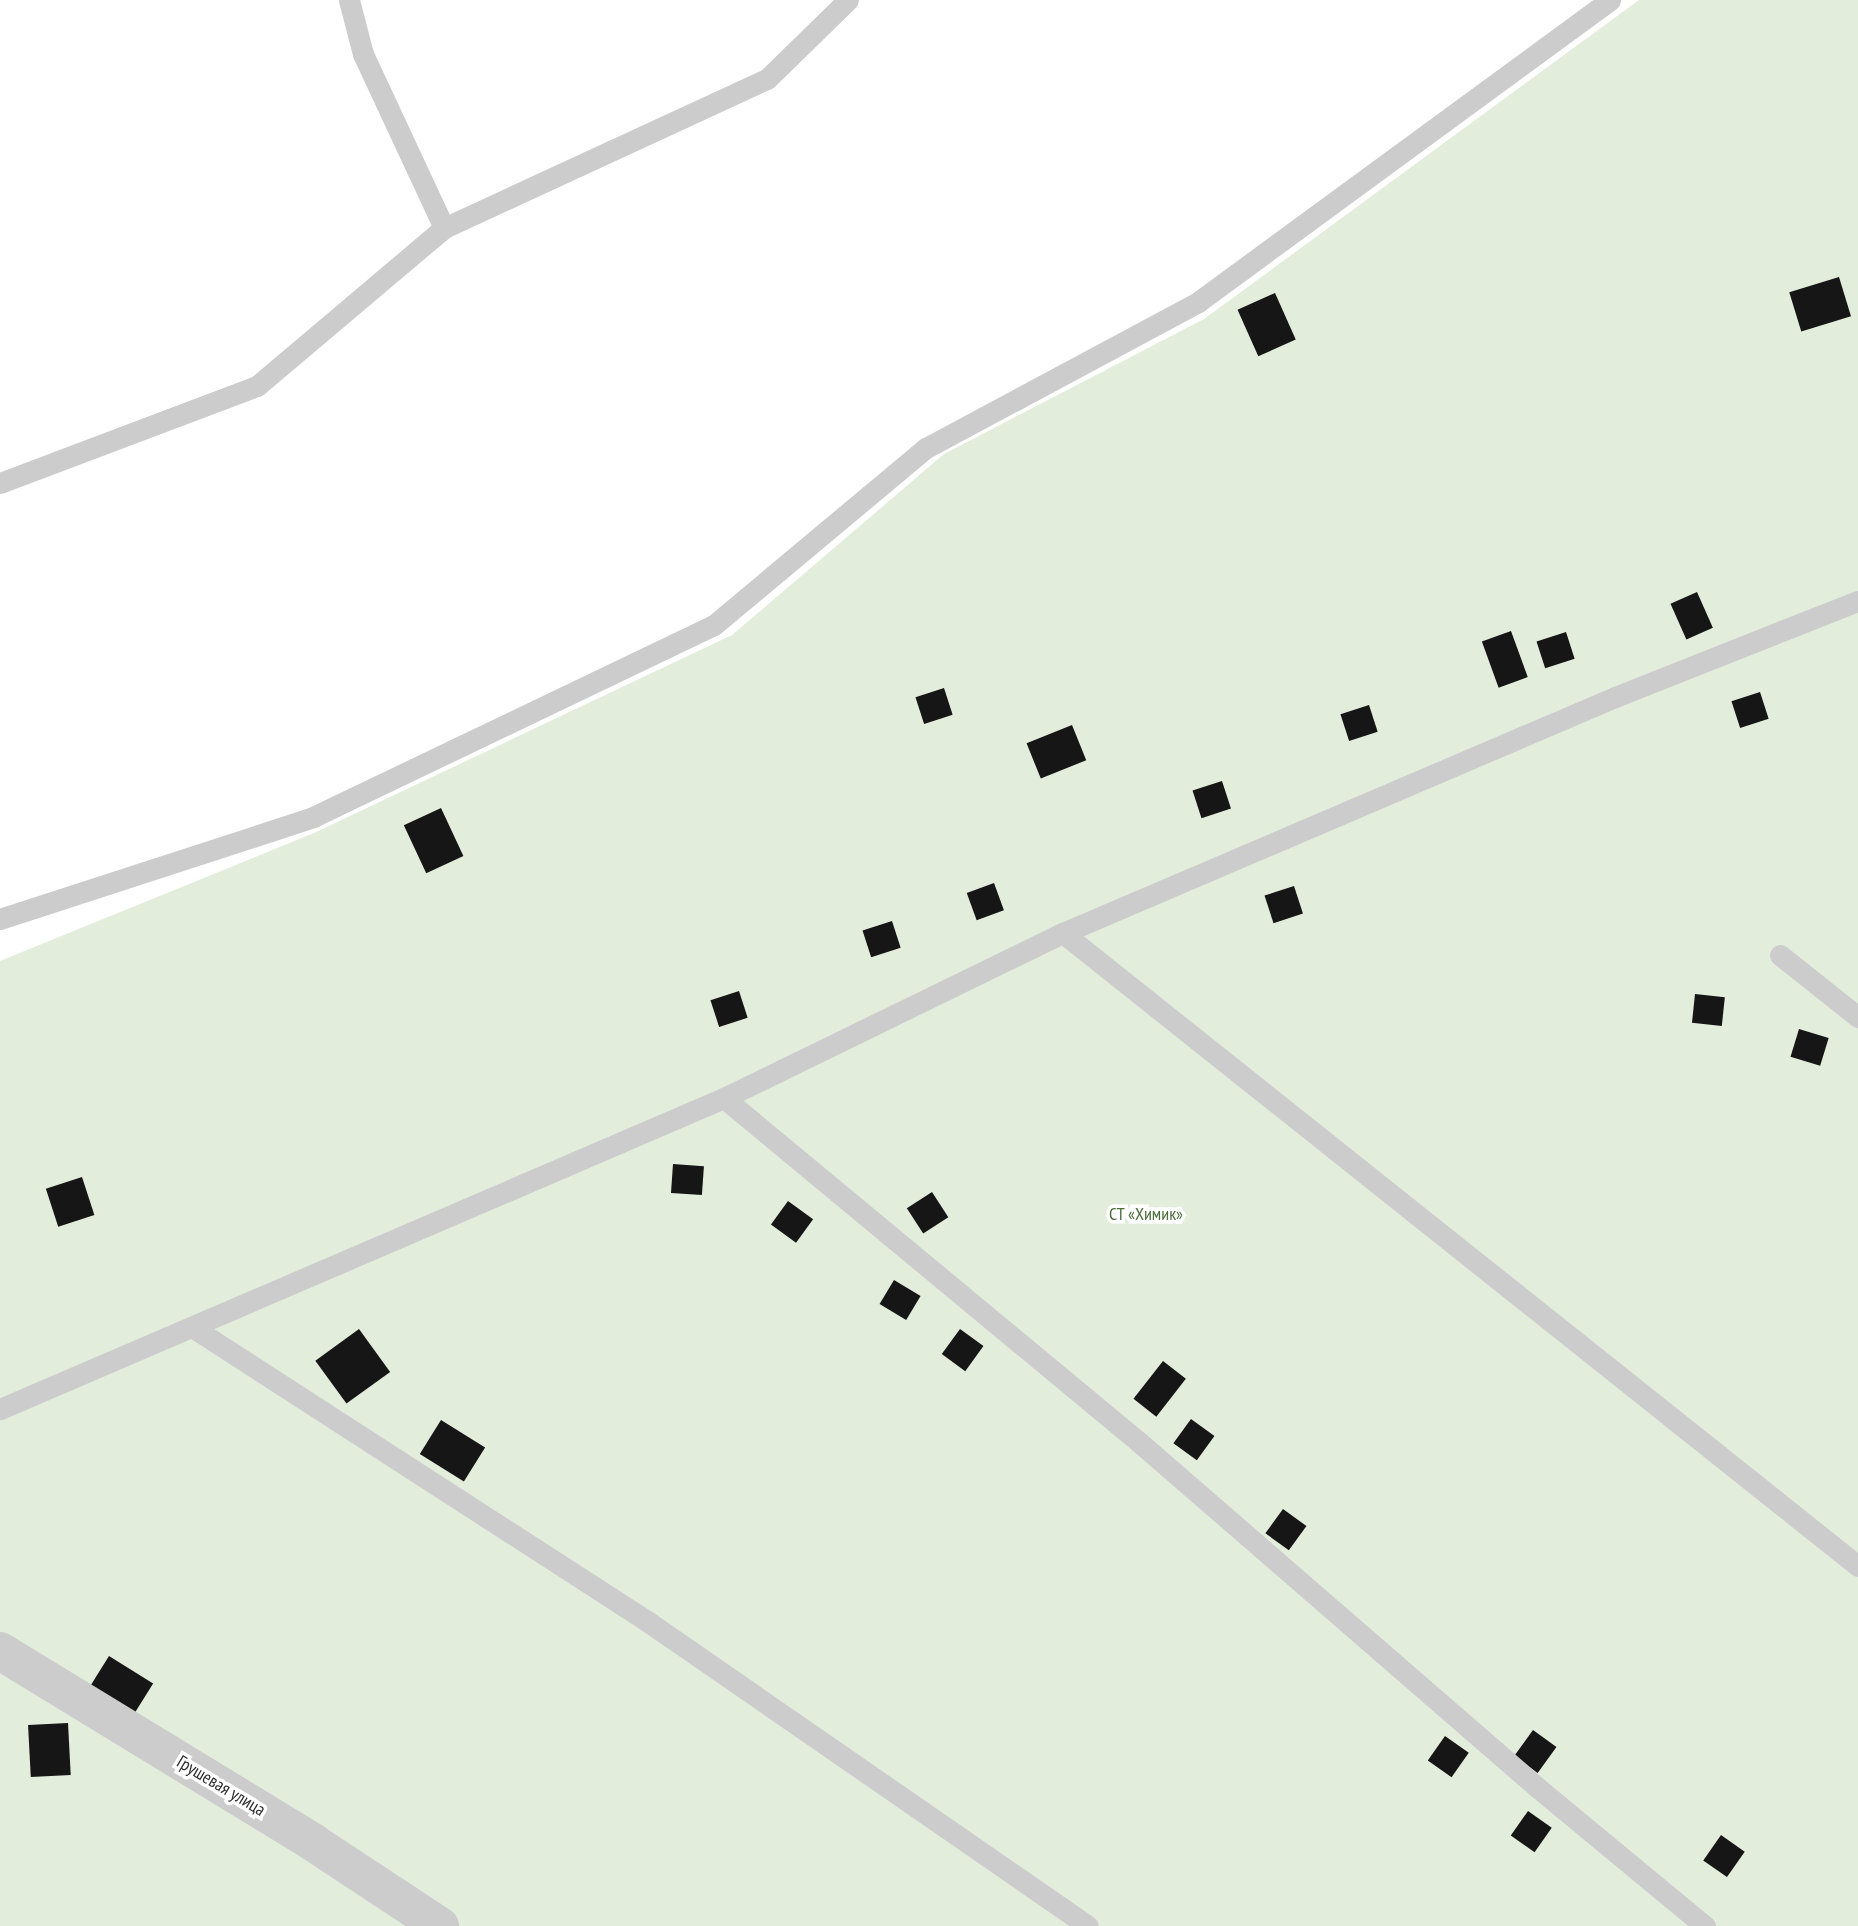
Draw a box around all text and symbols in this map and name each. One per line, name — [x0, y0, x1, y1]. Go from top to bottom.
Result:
park label: СТ «Химик» — [1109, 1203, 1183, 1225]
street label: Грушевая улица — [173, 1751, 269, 1821]

